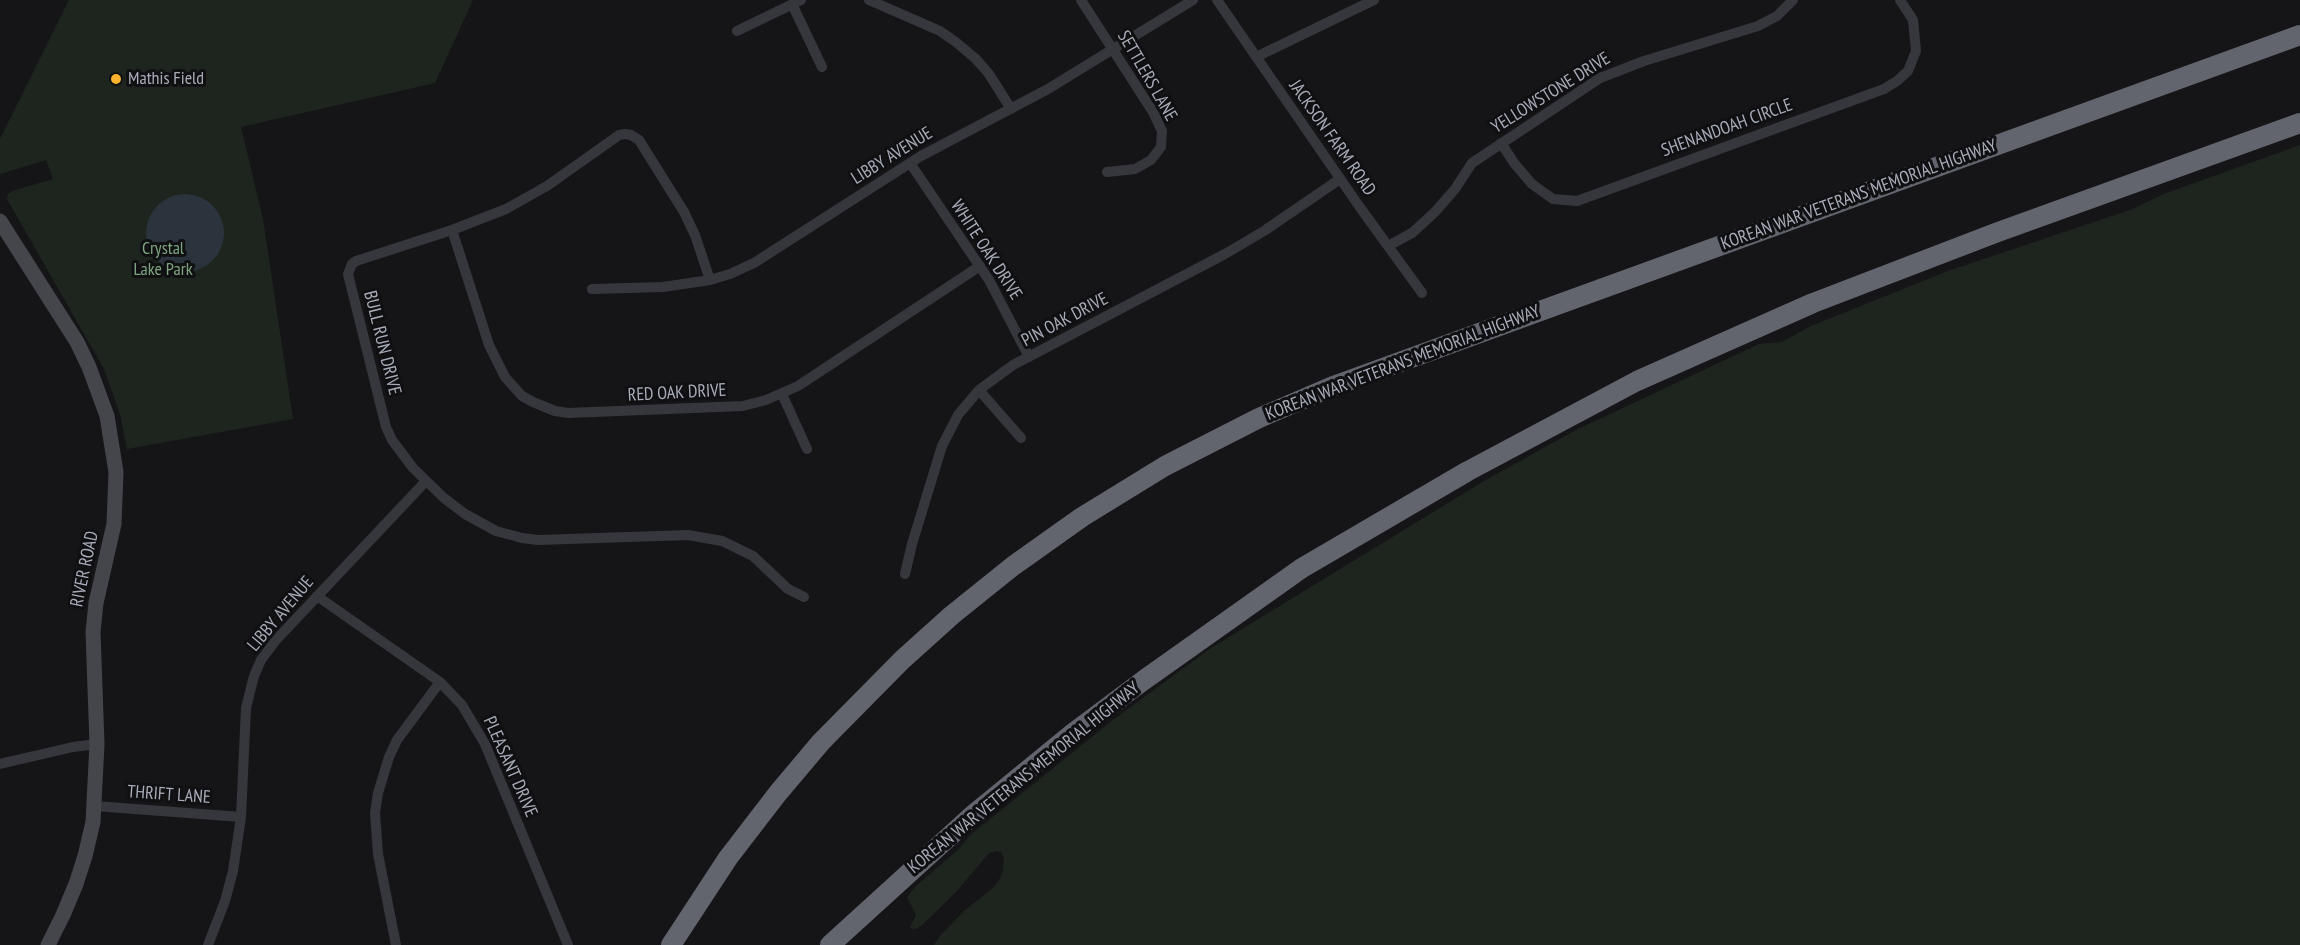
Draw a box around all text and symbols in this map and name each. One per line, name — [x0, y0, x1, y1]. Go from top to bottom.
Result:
street label: SETTLERS LANE — [1112, 27, 1182, 125]
street label: YELLOWSTONE DRIVE — [1488, 48, 1614, 138]
place label: Mathis Field — [128, 68, 204, 90]
marker: Mathis Field — [109, 72, 123, 86]
street label: JACKSON FARM ROAD — [1284, 76, 1380, 200]
street label: SHENANDOAH CIRCLE — [1659, 94, 1795, 162]
street label: LIBBY AVENUE — [848, 123, 936, 189]
street label: KOREAN WAR VETERANS MEMORIAL HIGHWAY — [1718, 135, 2000, 255]
street label: WHITE OAK DRIVE — [946, 196, 1026, 304]
park label: Crystal Lake Park — [133, 238, 193, 280]
street label: PIN OAK DRIVE — [1018, 288, 1112, 352]
street label: BULL RUN DRIVE — [359, 289, 405, 397]
street label: KOREAN WAR VETERANS MEMORIAL HIGHWAY — [1263, 301, 1543, 425]
street label: RED OAK DRIVE — [627, 380, 727, 406]
street label: RIVER ROAD — [66, 529, 104, 609]
street label: LIBBY AVENUE — [243, 572, 319, 656]
street label: KOREAN WAR VETERANS MEMORIAL HIGHWAY — [904, 678, 1144, 878]
street label: PLEASANT DRIVE — [478, 713, 542, 821]
street label: THRIFT LANE — [127, 781, 211, 809]

